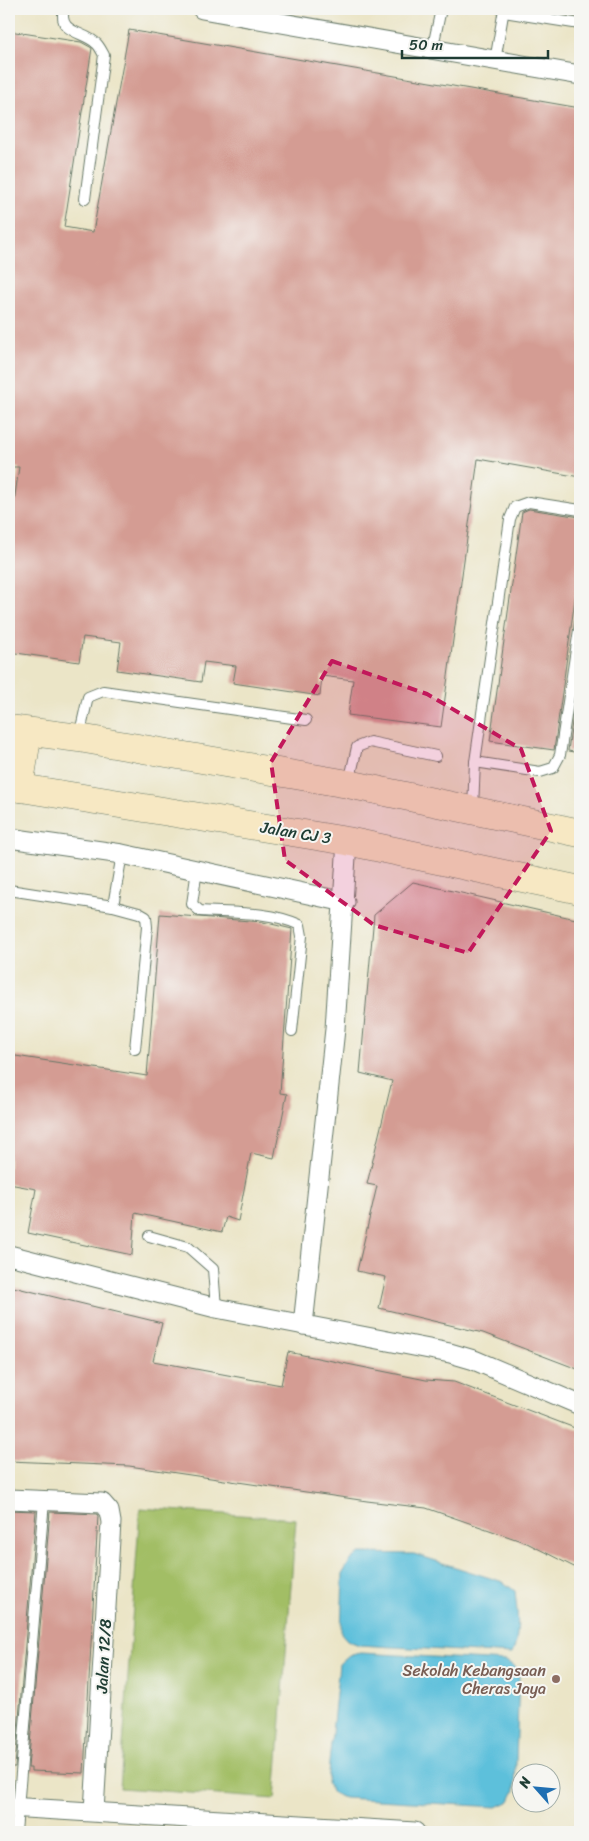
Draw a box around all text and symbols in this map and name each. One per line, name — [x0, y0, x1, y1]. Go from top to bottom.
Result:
scale bar — [402, 28, 548, 60]
text: 50 m — [409, 32, 444, 58]
street label: Jalan CJ 3 — [257, 812, 334, 852]
street label: Jalan 12/8 — [87, 1618, 120, 1695]
place label: Sekolah Kebangsaan Cheras Jaya — [402, 1656, 546, 1703]
marker: Sekolah Kebangsaan Cheras Jaya — [550, 1673, 562, 1685]
north arrow — [512, 1764, 562, 1814]
text: N — [511, 1772, 538, 1793]

